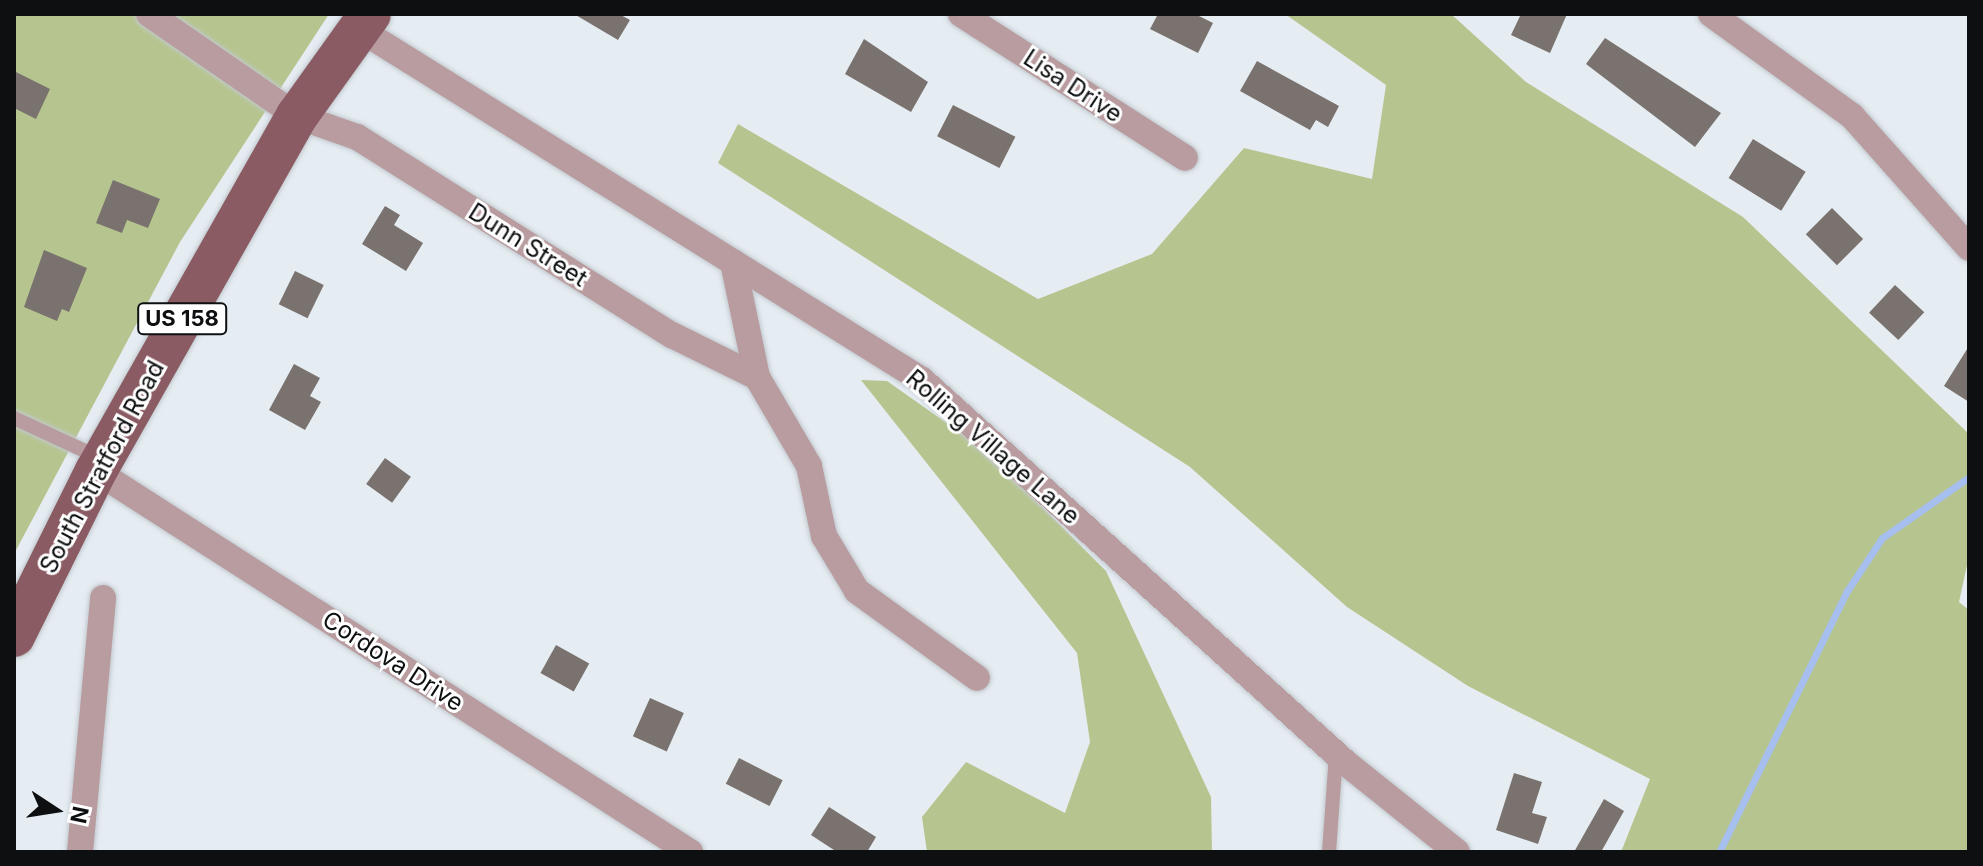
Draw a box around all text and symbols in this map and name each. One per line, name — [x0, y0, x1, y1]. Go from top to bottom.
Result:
street label: Lisa Drive — [1018, 43, 1128, 129]
street label: Dunn Street — [463, 197, 593, 293]
road number: US 158 — [136, 301, 228, 337]
street label: South Stratford Road — [34, 356, 170, 578]
street label: Rolling Village Lane — [900, 364, 1086, 530]
street label: Cordova Drive — [317, 605, 469, 717]
north arrow — [16, 770, 96, 850]
text: N — [65, 804, 94, 826]

